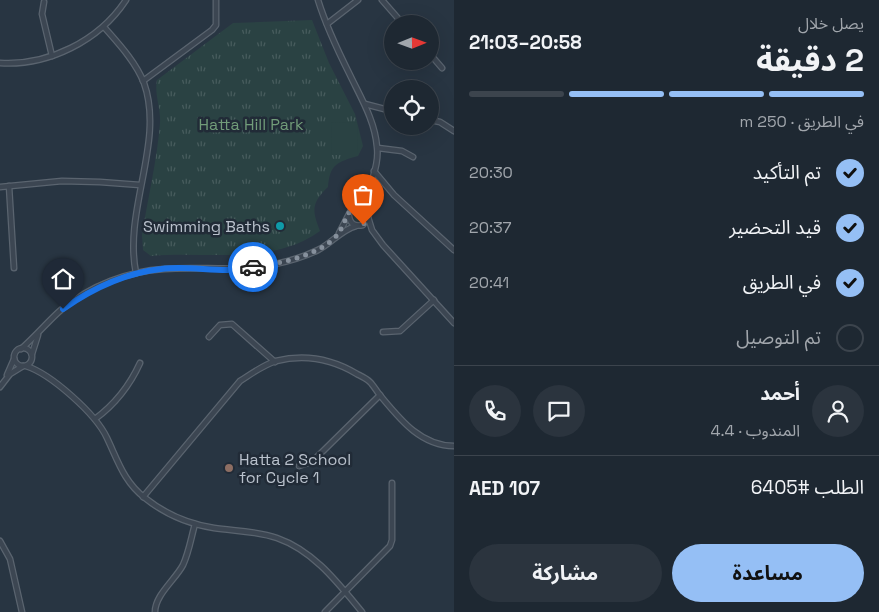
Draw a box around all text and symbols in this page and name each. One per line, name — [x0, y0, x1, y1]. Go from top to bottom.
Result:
text: يصل خلال — [798, 13, 864, 34]
north arrow — [384, 15, 439, 70]
map controls — [384, 15, 439, 135]
text: 20:58–21:03 — [469, 30, 582, 55]
text: 2 دقيقة — [756, 40, 864, 80]
button: locate — [384, 80, 439, 135]
text: في الطريق · 250 m — [739, 111, 864, 132]
park label: Hatta Hill Park — [198, 114, 304, 135]
icon: check — [836, 159, 864, 187]
text: تم التأكيد — [753, 160, 821, 185]
text: 20:30 — [469, 162, 513, 183]
pin — [342, 174, 384, 225]
icon: bag — [349, 181, 377, 209]
icon: check — [836, 214, 864, 242]
text: قيد التحضير — [729, 215, 821, 240]
place label: Swimming Baths — [143, 216, 270, 237]
text: 20:37 — [469, 217, 512, 238]
marker: Swimming Baths — [274, 220, 286, 232]
courier — [228, 242, 278, 292]
icon: car — [239, 253, 267, 281]
pin — [42, 258, 84, 309]
icon: home — [49, 265, 77, 293]
icon: check — [836, 269, 864, 297]
text: في الطريق — [743, 270, 821, 295]
text: 20:41 — [469, 272, 509, 293]
text: تم التوصيل — [736, 325, 821, 350]
text: أحمد — [760, 381, 800, 406]
button: phone — [469, 385, 521, 437]
button: chat — [533, 385, 585, 437]
button: person — [812, 385, 864, 437]
text: المندوب · 4.4 — [710, 420, 800, 441]
place label: Hatta 2 School for Cycle 1 — [239, 449, 351, 488]
marker: Hatta 2 School for Cycle 1 — [223, 462, 235, 474]
text: الطلب #6405 — [751, 475, 864, 500]
text: AED 107 — [469, 476, 540, 501]
button: مشاركة — [469, 544, 662, 602]
button: مساعدة — [672, 544, 864, 602]

